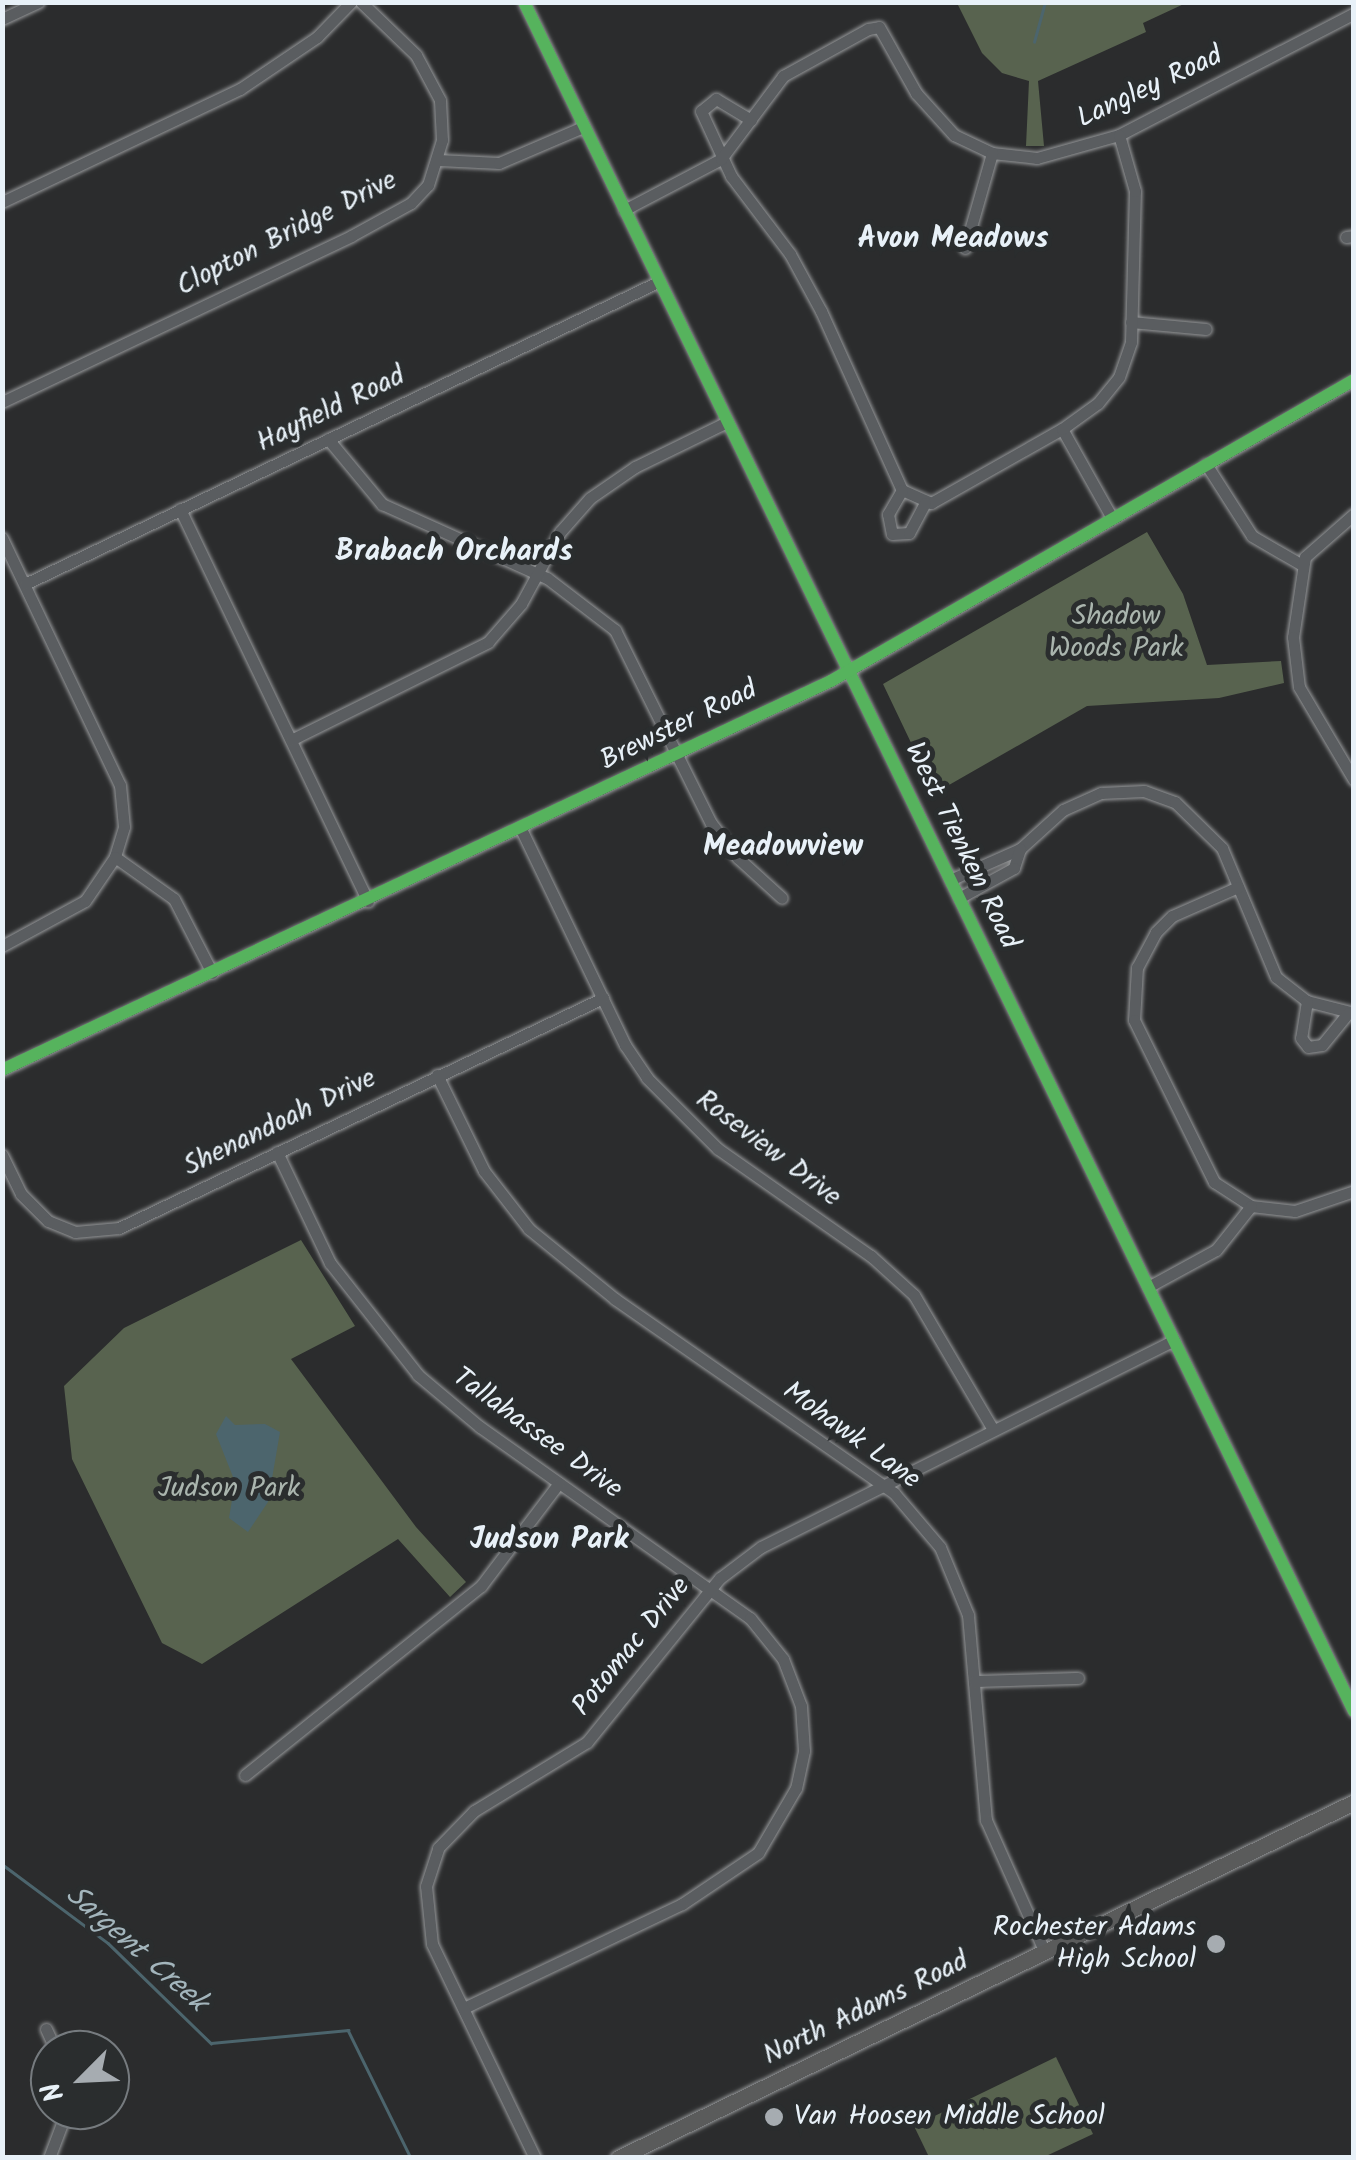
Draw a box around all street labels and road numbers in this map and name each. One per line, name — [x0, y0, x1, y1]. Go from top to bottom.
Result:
street label: Langley Road — [1072, 40, 1228, 136]
street label: Clopton Bridge Drive — [171, 164, 403, 304]
street label: Hayfield Road — [251, 360, 411, 460]
street label: Brewster Road — [595, 674, 763, 778]
street label: West Tienken Road — [896, 737, 1026, 955]
street label: Shenandoah Drive — [178, 1062, 382, 1184]
street label: Roseview Drive — [689, 1083, 847, 1215]
street label: Tallahassee Drive — [445, 1361, 629, 1507]
street label: Mohawk Lane — [776, 1375, 926, 1497]
street label: Potomac Drive — [566, 1571, 698, 1723]
street label: North Adams Road — [758, 1945, 974, 2073]

